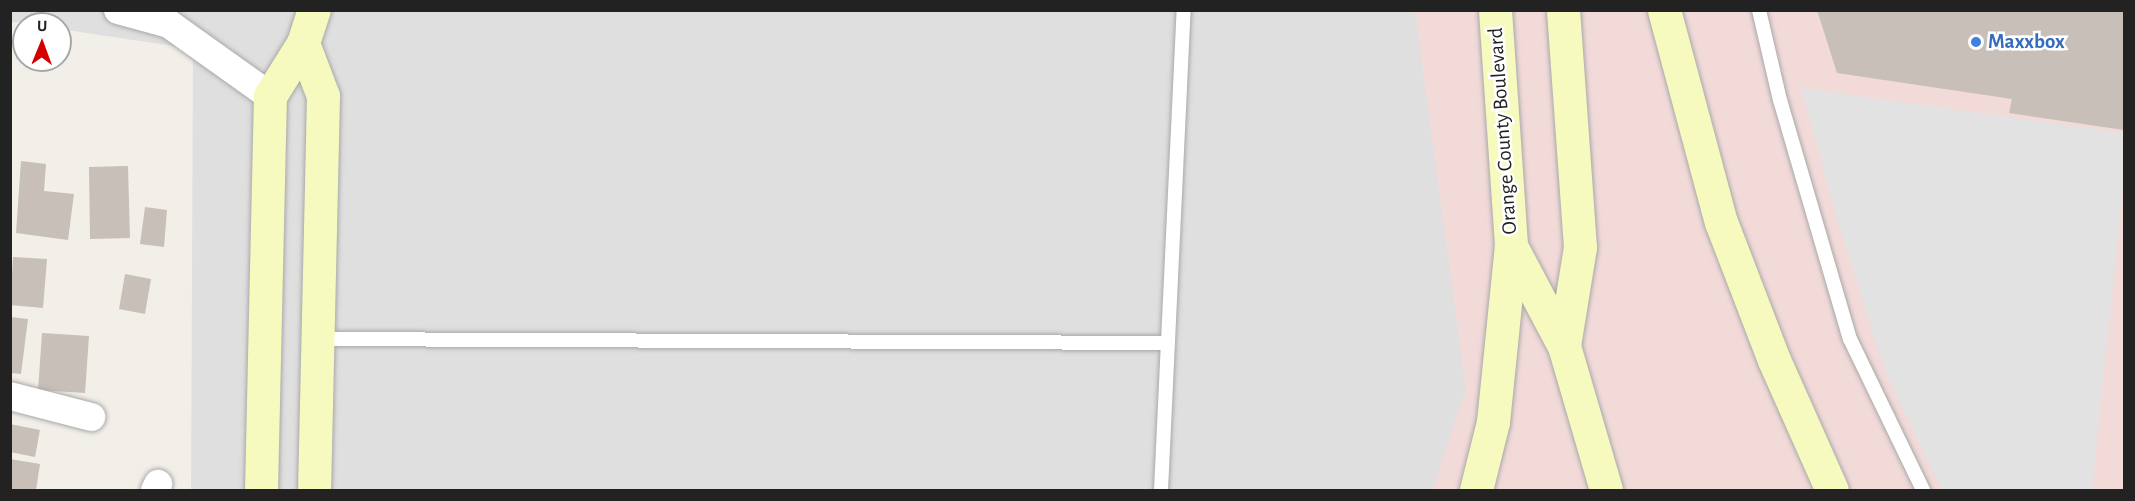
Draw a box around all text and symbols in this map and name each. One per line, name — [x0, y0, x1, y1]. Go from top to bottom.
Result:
north arrow — [12, 12, 72, 72]
text: U — [37, 18, 48, 34]
street label: Orange County Boulevard — [1483, 27, 1523, 235]
place label: Maxxbox — [1988, 29, 2065, 55]
marker: Maxxbox — [1969, 35, 1983, 49]

